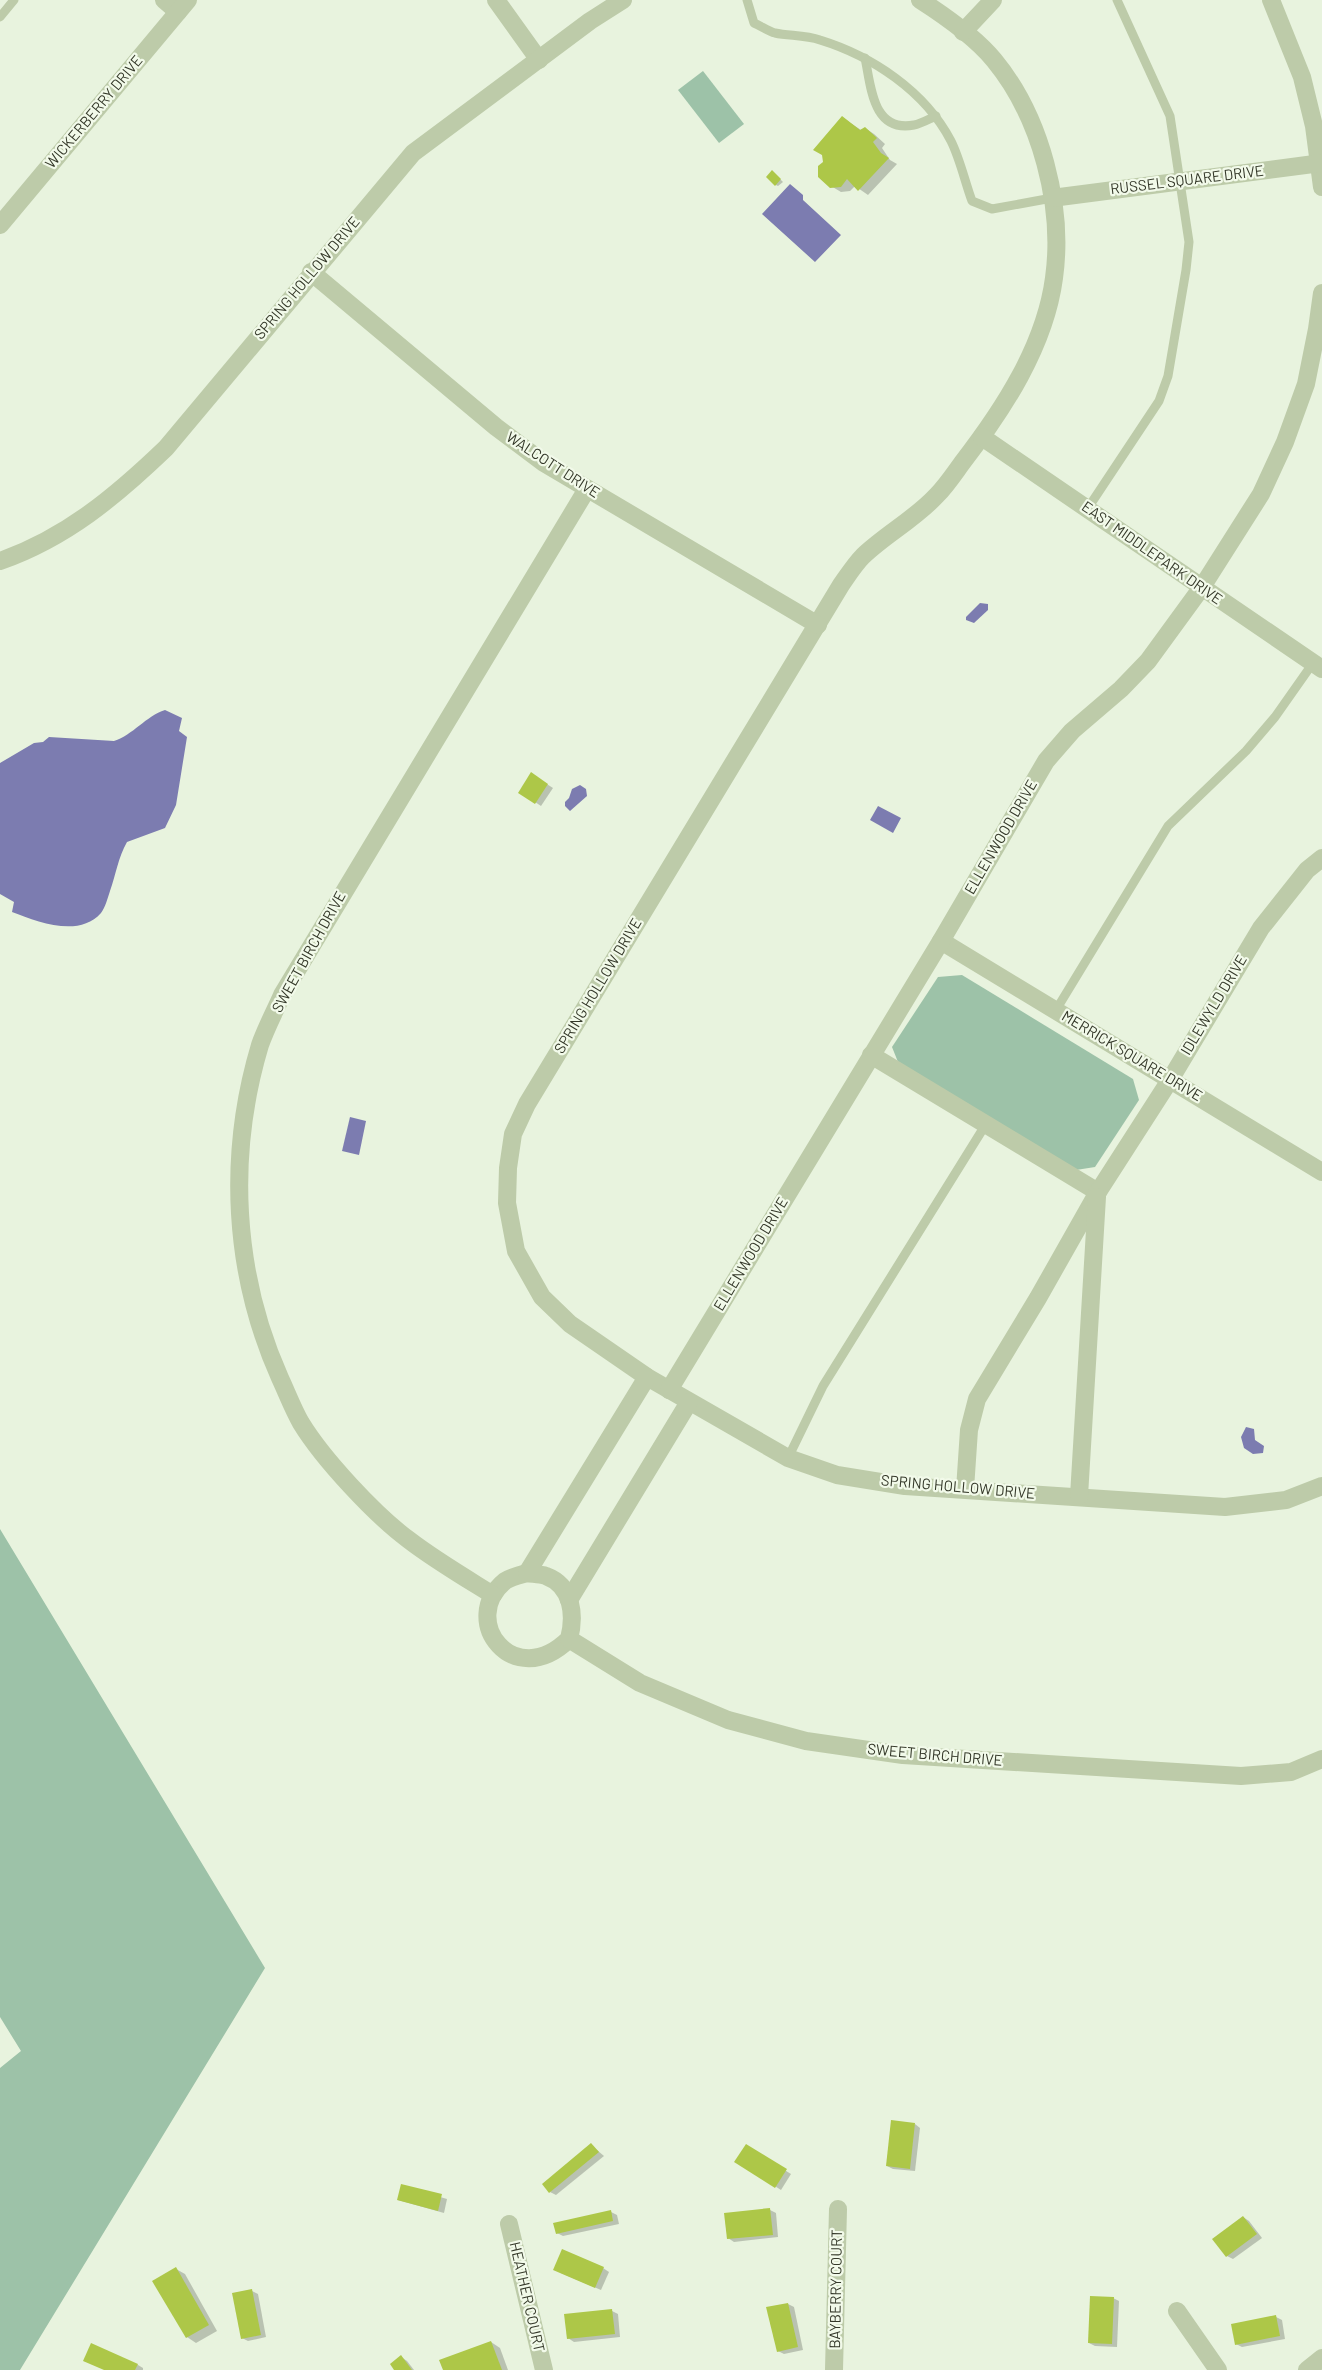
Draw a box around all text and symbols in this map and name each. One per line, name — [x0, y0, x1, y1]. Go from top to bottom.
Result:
street label: WICKERBERRY DRIVE — [41, 51, 146, 171]
street label: RUSSEL SQUARE DRIVE — [1109, 161, 1265, 197]
street label: SPRING HOLLOW DRIVE — [250, 212, 363, 342]
street label: WALCOTT DRIVE — [503, 427, 604, 501]
street label: EAST MIDDLEPARK DRIVE — [1079, 497, 1226, 608]
street label: ELLENWOOD DRIVE — [960, 776, 1040, 897]
street label: SWEET BIRCH DRIVE — [267, 888, 349, 1015]
street label: SPRING HOLLOW DRIVE — [550, 915, 645, 1056]
street label: IDLEWYLD DRIVE — [1176, 951, 1250, 1058]
street label: MERRICK SQUARE DRIVE — [1059, 1006, 1206, 1104]
street label: ELLENWOOD DRIVE — [709, 1194, 791, 1313]
street label: SPRING HOLLOW DRIVE — [880, 1470, 1036, 1502]
street label: SWEET BIRCH DRIVE — [867, 1739, 1003, 1769]
street label: BAYBERRY COURT — [825, 2229, 845, 2349]
street label: HEATHER COURT — [507, 2240, 549, 2354]

